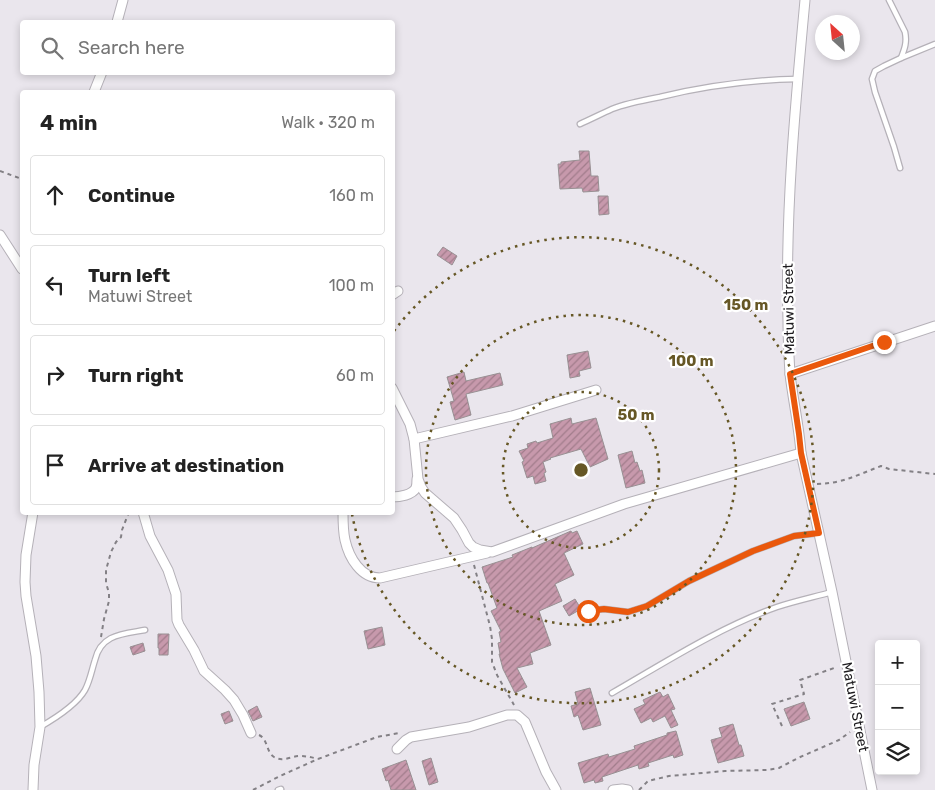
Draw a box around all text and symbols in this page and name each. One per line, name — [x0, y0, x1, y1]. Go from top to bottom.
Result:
north arrow — [815, 15, 860, 60]
search box — [20, 20, 395, 75]
icon: search — [38, 34, 66, 62]
text: Search here — [78, 36, 185, 59]
text: 4 min — [40, 110, 98, 135]
text: Walk · 320 m — [281, 113, 375, 132]
icon: ahead — [41, 181, 69, 209]
text: Continue — [88, 184, 175, 207]
text: 160 m — [329, 186, 374, 205]
street label: Matuwi Street — [780, 263, 798, 355]
text: Turn left — [88, 264, 170, 287]
icon: left — [41, 271, 69, 299]
text: 100 m — [329, 276, 374, 295]
text: Matuwi Street — [88, 287, 192, 306]
text: 150 m — [724, 296, 768, 314]
route end — [873, 331, 896, 354]
text: 100 m — [669, 352, 713, 370]
icon: right — [41, 361, 69, 389]
text: Turn right — [88, 364, 183, 387]
text: 60 m — [336, 366, 374, 385]
text: 50 m — [618, 406, 654, 424]
icon: arrive — [41, 451, 69, 479]
text: Arrive at destination — [88, 454, 284, 477]
centre of rings — [572, 461, 590, 479]
route start — [577, 600, 600, 623]
map controls — [875, 640, 920, 775]
button: + — [875, 640, 920, 685]
street label: Matuwi Street — [838, 661, 872, 754]
button: − — [875, 685, 920, 730]
button: layers — [875, 730, 920, 775]

